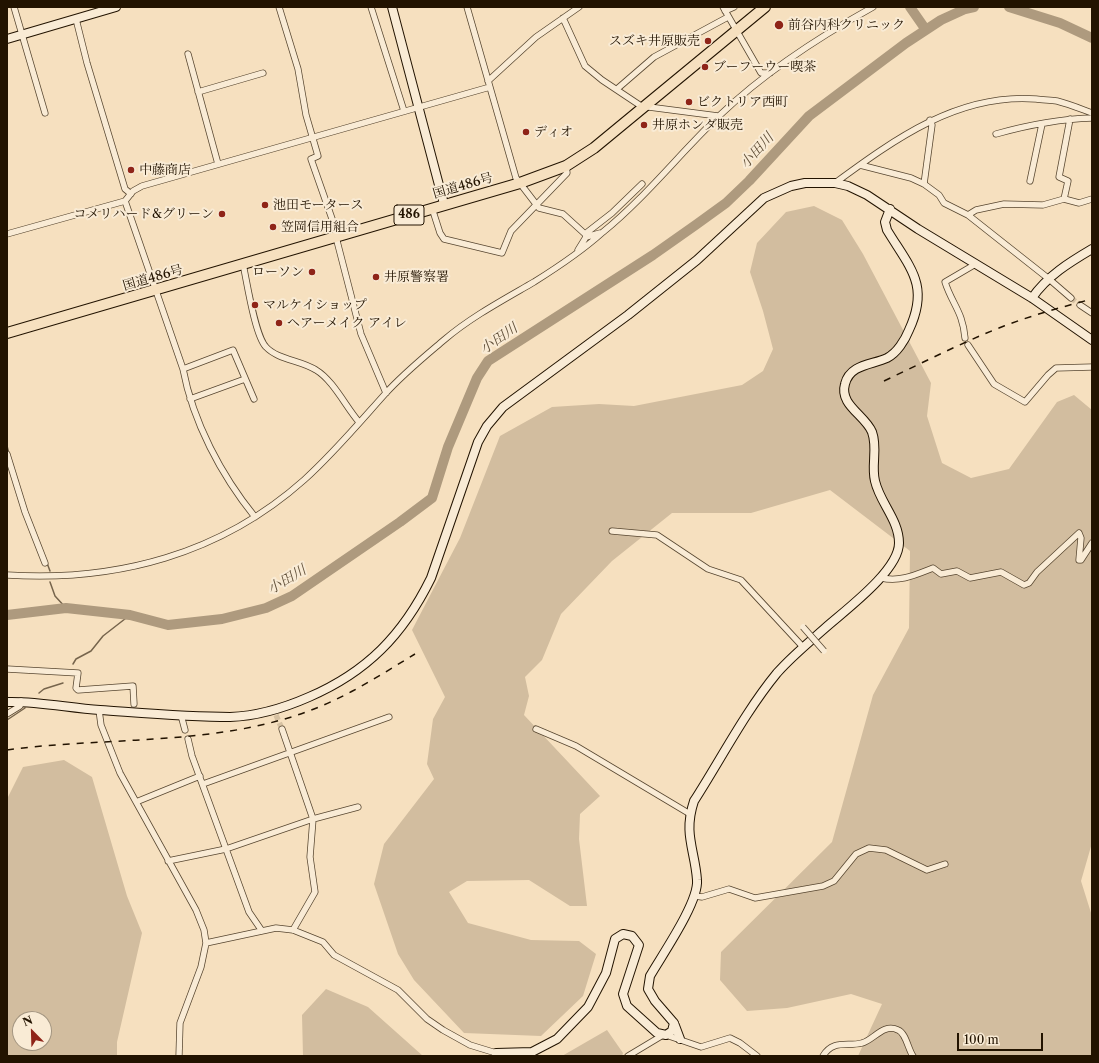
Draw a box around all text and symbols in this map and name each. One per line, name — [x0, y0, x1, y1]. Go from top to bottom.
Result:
place label: 前谷内科クリニック — [788, 17, 905, 33]
marker: 前谷内科クリニック — [773, 19, 785, 31]
place label: スズキ井原販売 — [609, 33, 700, 49]
marker: スズキ井原販売 — [703, 36, 713, 46]
place label: ブーフーウー喫茶 — [713, 59, 816, 75]
marker: ブーフーウー喫茶 — [700, 62, 710, 72]
place label: ビクトリア西町 — [697, 94, 788, 110]
marker: ビクトリア西町 — [684, 97, 694, 107]
place label: 井原ホンダ販売 — [652, 117, 743, 133]
marker: 井原ホンダ販売 — [639, 120, 649, 130]
place label: ディオ — [534, 124, 573, 140]
marker: ディオ — [521, 127, 531, 137]
water label: 小田川 — [737, 130, 777, 172]
place label: 中藤商店 — [139, 162, 191, 178]
marker: 中藤商店 — [126, 165, 136, 175]
street label: 国道486号 — [431, 170, 495, 202]
place label: 池田モータース — [273, 197, 363, 213]
marker: 池田モータース — [260, 200, 270, 210]
road number: 486 — [394, 205, 424, 225]
place label: コメリハード&グリーン — [74, 206, 214, 222]
marker: コメリハード&グリーン — [217, 209, 227, 219]
place label: 笠岡信用組合 — [281, 219, 359, 235]
marker: 笠岡信用組合 — [268, 222, 278, 232]
street label: 国道486号 — [121, 262, 185, 294]
place label: ローソン — [252, 264, 304, 280]
marker: ローソン — [307, 267, 317, 277]
place label: 井原警察署 — [384, 269, 449, 285]
marker: 井原警察署 — [371, 272, 381, 282]
place label: マルケイショップ — [263, 297, 367, 313]
marker: マルケイショップ — [250, 300, 260, 310]
place label: ヘアーメイク アイレ — [287, 315, 407, 331]
marker: ヘアーメイク アイレ — [274, 318, 284, 328]
water label: 小田川 — [477, 320, 521, 358]
water label: 小田川 — [265, 562, 309, 598]
north arrow — [12, 1011, 52, 1051]
text: N — [21, 1013, 35, 1029]
scale bar — [959, 1025, 1045, 1051]
text: 100 m — [964, 1032, 999, 1047]

